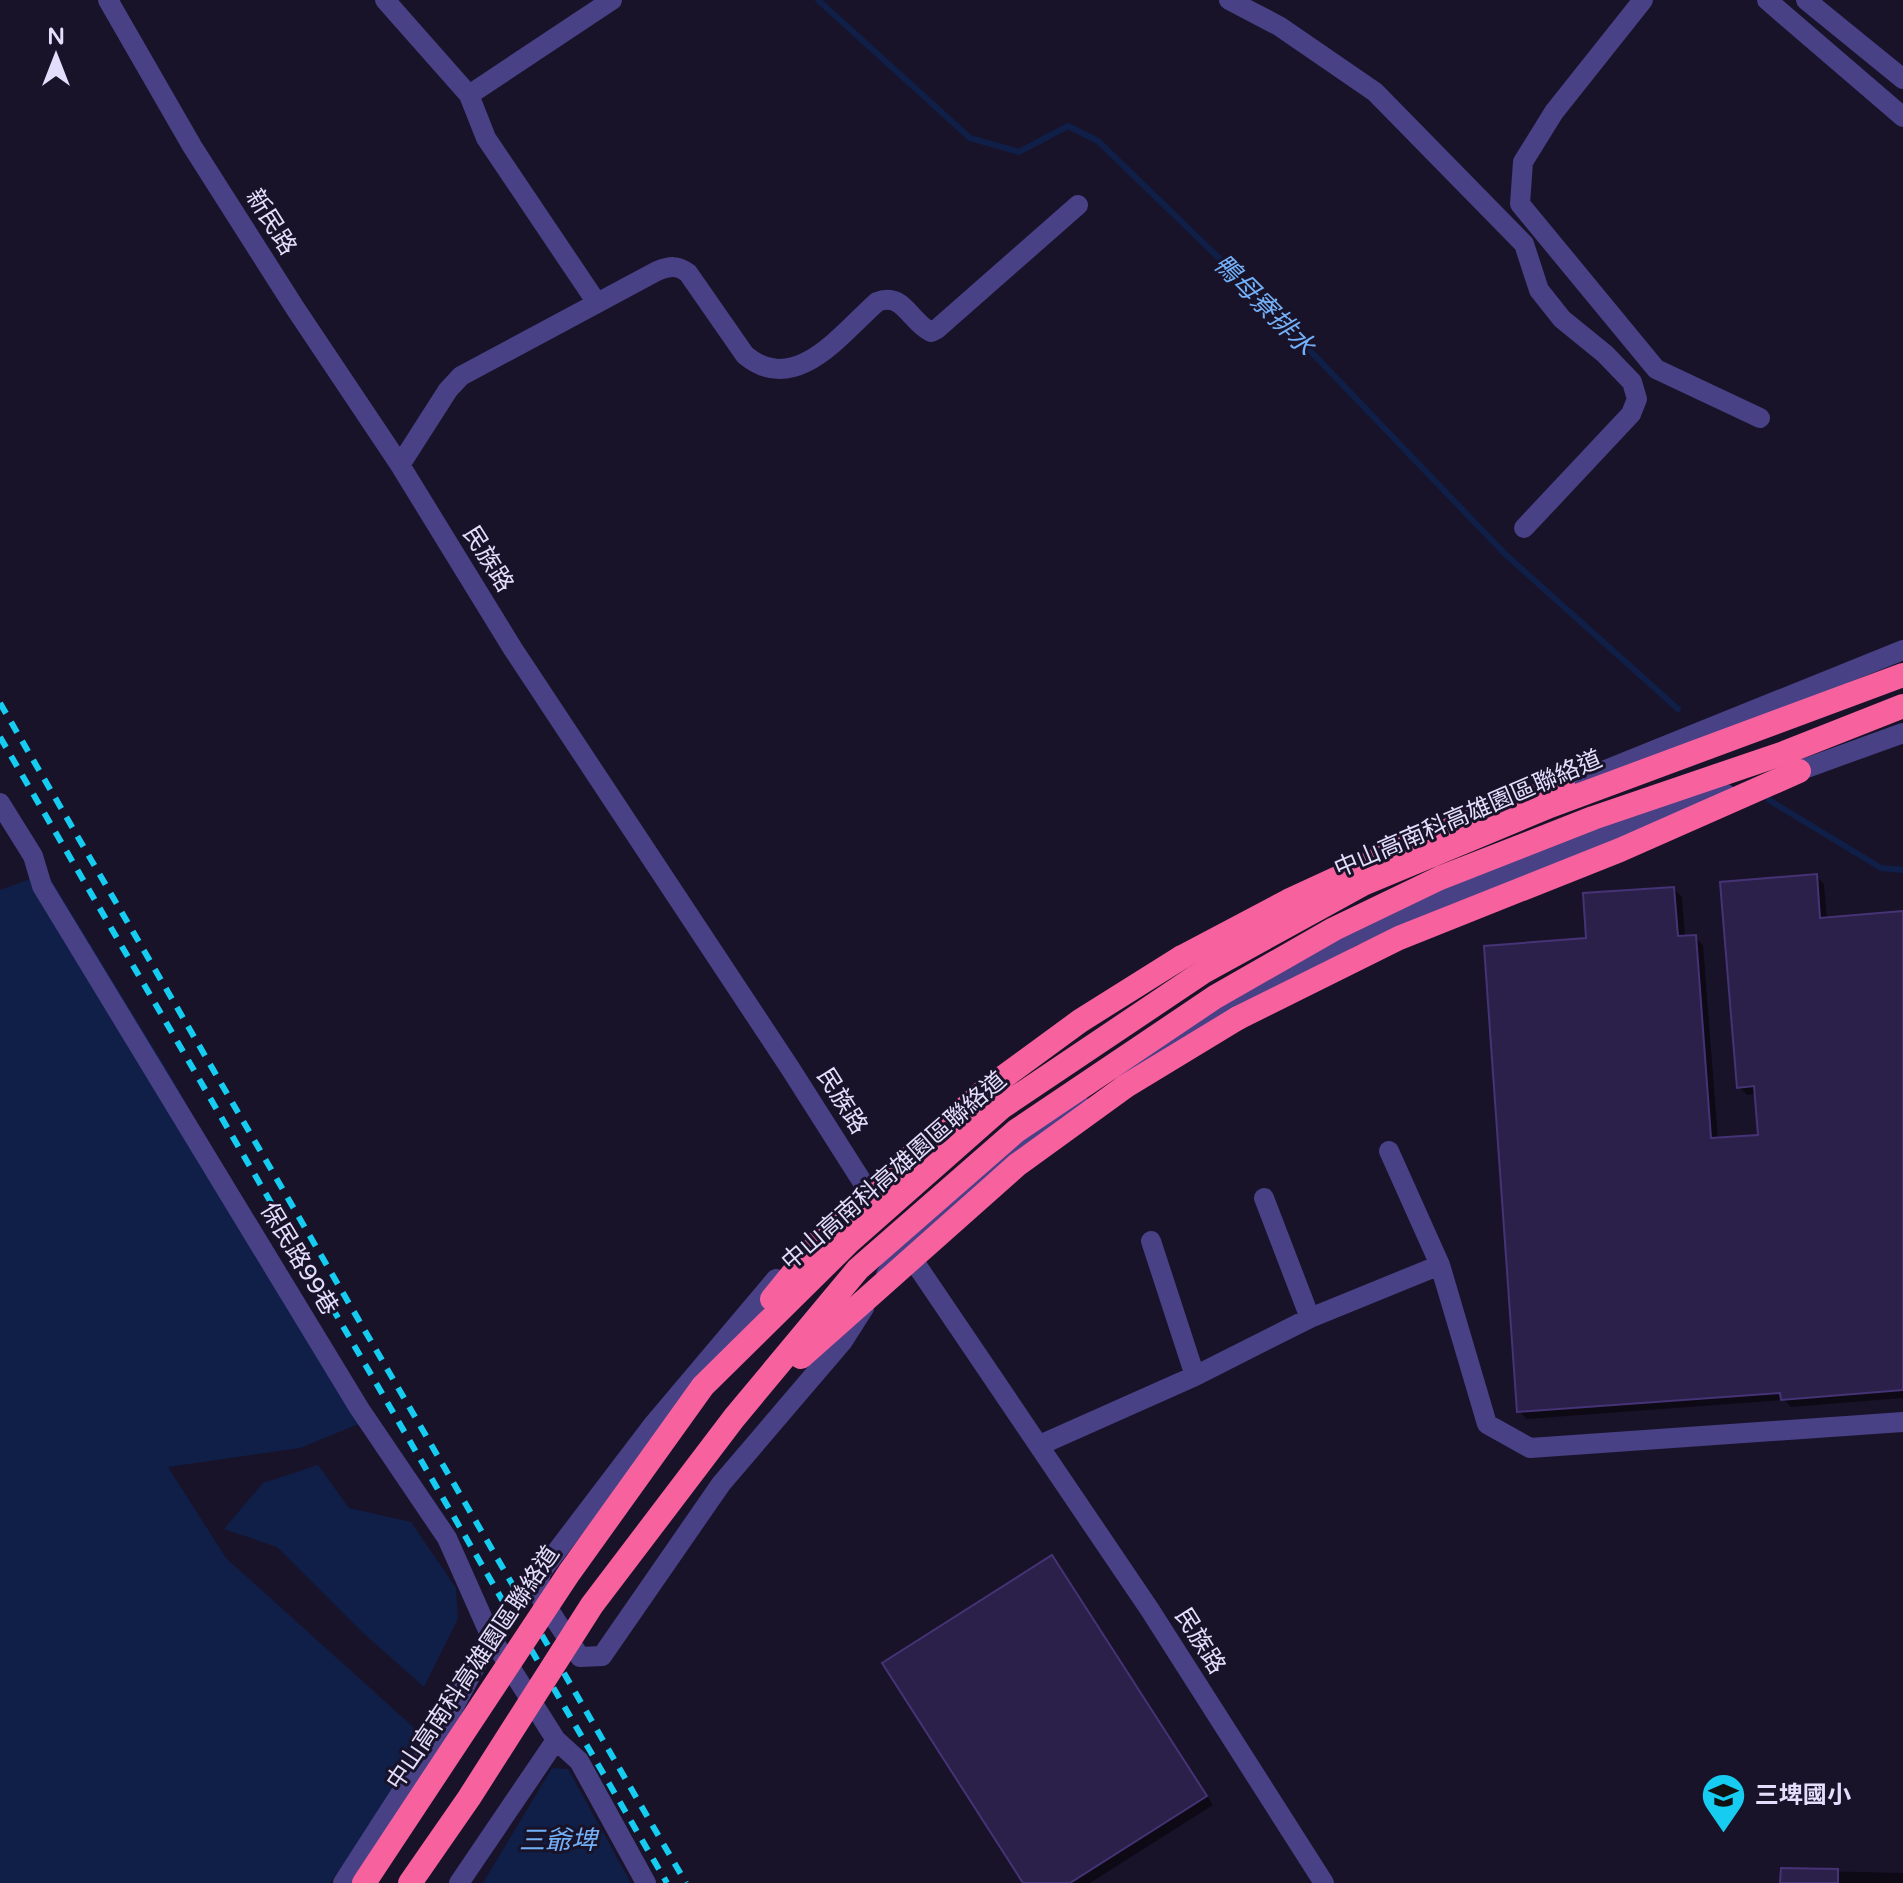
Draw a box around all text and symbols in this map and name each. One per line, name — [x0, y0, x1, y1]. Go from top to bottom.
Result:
north arrow — [16, 16, 96, 96]
text: N — [47, 24, 65, 50]
street label: 新民路 — [240, 184, 302, 260]
water label: 鴨母寮排水 — [1207, 248, 1322, 363]
street label: 民族路 — [457, 521, 519, 597]
street label: 中山高南科高雄園區聯絡道 — [1330, 744, 1606, 884]
street label: 民族路 — [811, 1063, 873, 1139]
street label: 中山高南科高雄園區聯絡道 — [776, 1066, 1012, 1276]
street label: 保民路99巷 — [254, 1197, 344, 1321]
street label: 中山高南科高雄園區聯絡道 — [380, 1541, 566, 1795]
street label: 民族路 — [1169, 1603, 1231, 1679]
school or university icon: 三埤國小 — [1700, 1771, 1748, 1834]
place label: 三埤國小 — [1755, 1781, 1851, 1810]
water label: 三爺埤 — [519, 1825, 600, 1856]

